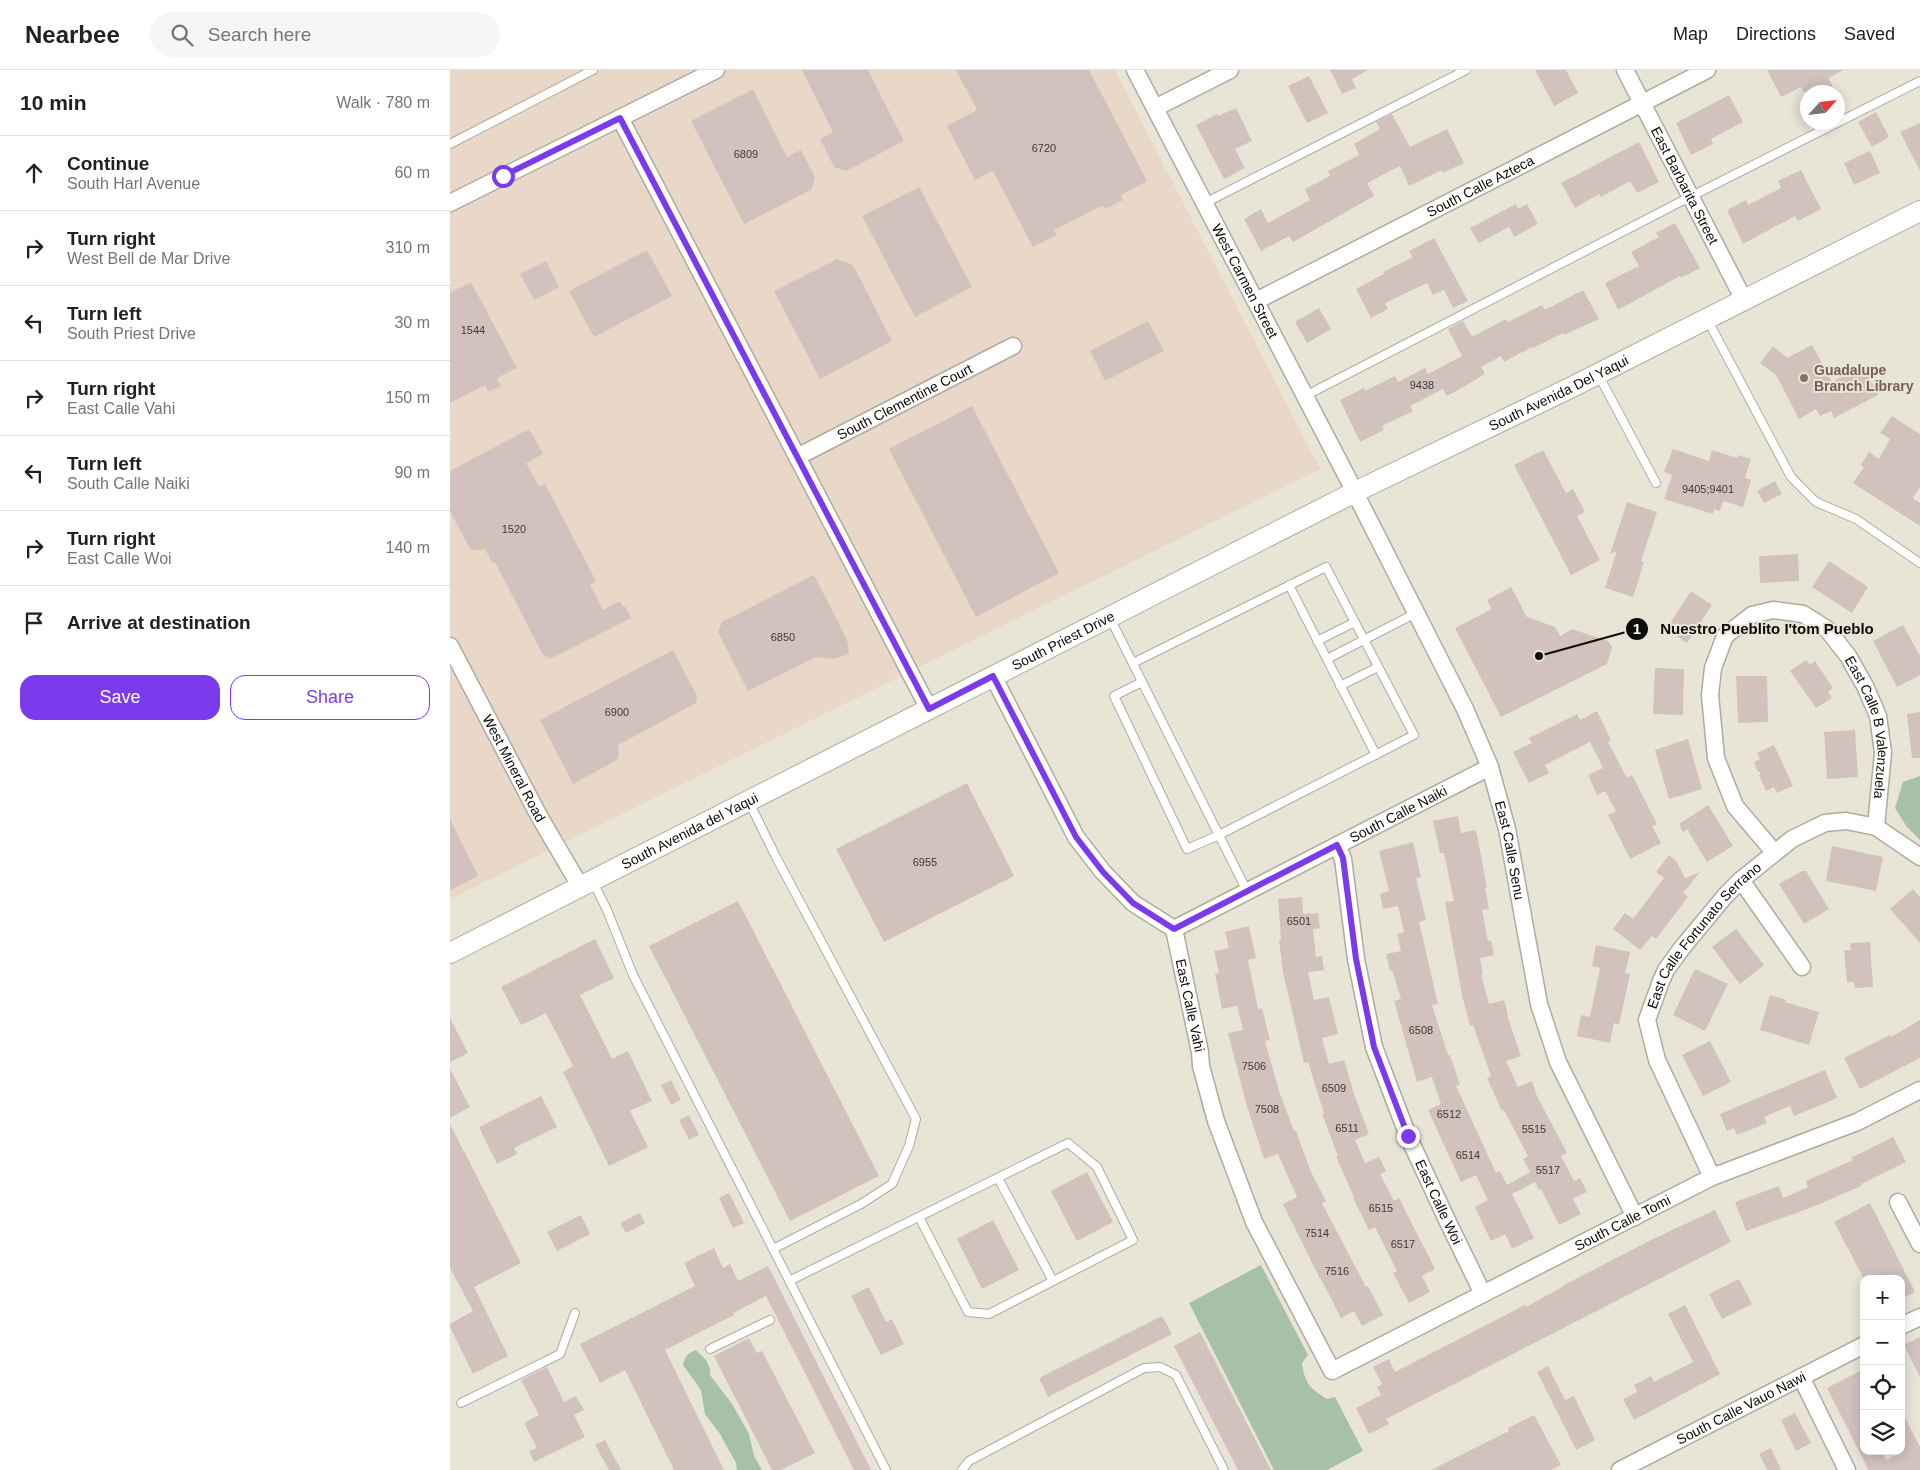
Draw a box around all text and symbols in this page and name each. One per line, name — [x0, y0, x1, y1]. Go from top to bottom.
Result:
search box — [150, 12, 500, 57]
text: Nearbee — [25, 21, 120, 48]
icon: search — [168, 21, 196, 49]
text: Search here — [208, 24, 311, 45]
text: Map — [1673, 24, 1708, 44]
text: Directions — [1736, 24, 1816, 44]
text: Saved — [1844, 24, 1895, 44]
north arrow — [1800, 85, 1845, 130]
text: 10 min — [20, 91, 87, 114]
text: Walk · 780 m — [336, 94, 430, 111]
street label: East Barbarita Street — [1648, 124, 1722, 247]
house number: 6720 — [1032, 142, 1056, 154]
house number: 6809 — [734, 148, 758, 160]
street label: South Calle Azteca — [1424, 152, 1537, 220]
text: Continue — [67, 153, 149, 174]
icon: ahead — [20, 159, 48, 187]
text: 60 m — [394, 164, 430, 181]
route start — [492, 165, 515, 188]
text: South Harl Avenue — [67, 175, 200, 192]
street label: West Carmen Street — [1209, 221, 1281, 341]
text: Turn right — [67, 228, 155, 249]
icon: right — [20, 234, 48, 262]
text: 310 m — [386, 239, 430, 256]
text: West Bell de Mar Drive — [67, 250, 230, 267]
text: Turn left — [67, 303, 142, 324]
icon: left — [20, 309, 48, 337]
text: 30 m — [394, 314, 430, 331]
house number: 1544 — [461, 324, 485, 336]
text: South Priest Drive — [67, 325, 196, 342]
street label: South Avenida Del Yaqui — [1486, 352, 1631, 434]
street label: South Clementine Court — [834, 360, 975, 443]
place label: Guadalupe Branch Library — [1814, 362, 1914, 394]
marker: Guadalupe Branch Library — [1798, 372, 1810, 384]
text: Turn right — [67, 378, 155, 399]
house number: 9438 — [1410, 379, 1434, 391]
icon: right — [20, 384, 48, 412]
text: 150 m — [386, 389, 430, 406]
text: East Calle Vahi — [67, 400, 175, 417]
text: Turn left — [67, 453, 142, 474]
icon: left — [20, 459, 48, 487]
text: 90 m — [394, 464, 430, 481]
text: South Calle Naiki — [67, 475, 190, 492]
house number: 9405;9401 — [1682, 483, 1734, 495]
house number: 1520 — [502, 523, 526, 535]
text: Turn right — [67, 528, 155, 549]
icon: right — [20, 534, 48, 562]
text: 140 m — [386, 539, 430, 556]
text: East Calle Woi — [67, 550, 172, 567]
street label: South Priest Drive — [1009, 608, 1117, 673]
icon: arrive — [20, 609, 48, 637]
text: Arrive at destination — [67, 612, 251, 633]
callout: Nuestro Pueblito I'tom Pueblo — [1625, 614, 1883, 644]
text: 1 — [1633, 620, 1641, 637]
text: Nuestro Pueblito I'tom Pueblo — [1660, 620, 1874, 637]
house number: 6850 — [771, 631, 795, 643]
street label: East Calle B Valenzuela — [1842, 653, 1891, 800]
button: Save — [20, 675, 220, 720]
button: Share — [230, 675, 430, 720]
house number: 6900 — [605, 706, 629, 718]
street label: West Mineral Road — [479, 712, 549, 825]
street label: South Calle Naiki — [1347, 782, 1450, 846]
street label: South Avenida del Yaqui — [619, 789, 761, 872]
street label: East Calle Senu — [1492, 799, 1528, 901]
house number: 6955 — [913, 856, 937, 868]
street label: East Calle Fortunato Serrano — [1644, 859, 1764, 1011]
house number: 6501 — [1287, 915, 1311, 927]
street label: East Calle Vahi — [1172, 957, 1208, 1053]
house number: 6508 — [1409, 1024, 1433, 1036]
house number: 7506 — [1242, 1060, 1266, 1072]
house number: 6509 — [1322, 1082, 1346, 1094]
house number: 7508 — [1255, 1103, 1279, 1115]
house number: 6512 — [1437, 1108, 1461, 1120]
house number: 6511 — [1335, 1122, 1359, 1134]
house number: 5515 — [1522, 1123, 1546, 1135]
route end — [1397, 1125, 1420, 1148]
house number: 6514 — [1456, 1149, 1480, 1161]
street label: East Calle Woi — [1412, 1157, 1466, 1247]
house number: 5517 — [1536, 1164, 1560, 1176]
street label: South Calle Tomi — [1572, 1192, 1673, 1254]
house number: 6515 — [1369, 1202, 1393, 1214]
house number: 7514 — [1305, 1227, 1329, 1239]
house number: 6517 — [1391, 1238, 1415, 1250]
house number: 7516 — [1325, 1265, 1349, 1277]
map controls — [1860, 1275, 1905, 1455]
button: + — [1860, 1275, 1905, 1320]
button: − — [1860, 1320, 1905, 1365]
button: locate — [1860, 1365, 1905, 1410]
street label: South Calle Vauo Nawi — [1674, 1368, 1808, 1448]
button: layers — [1860, 1410, 1905, 1455]

